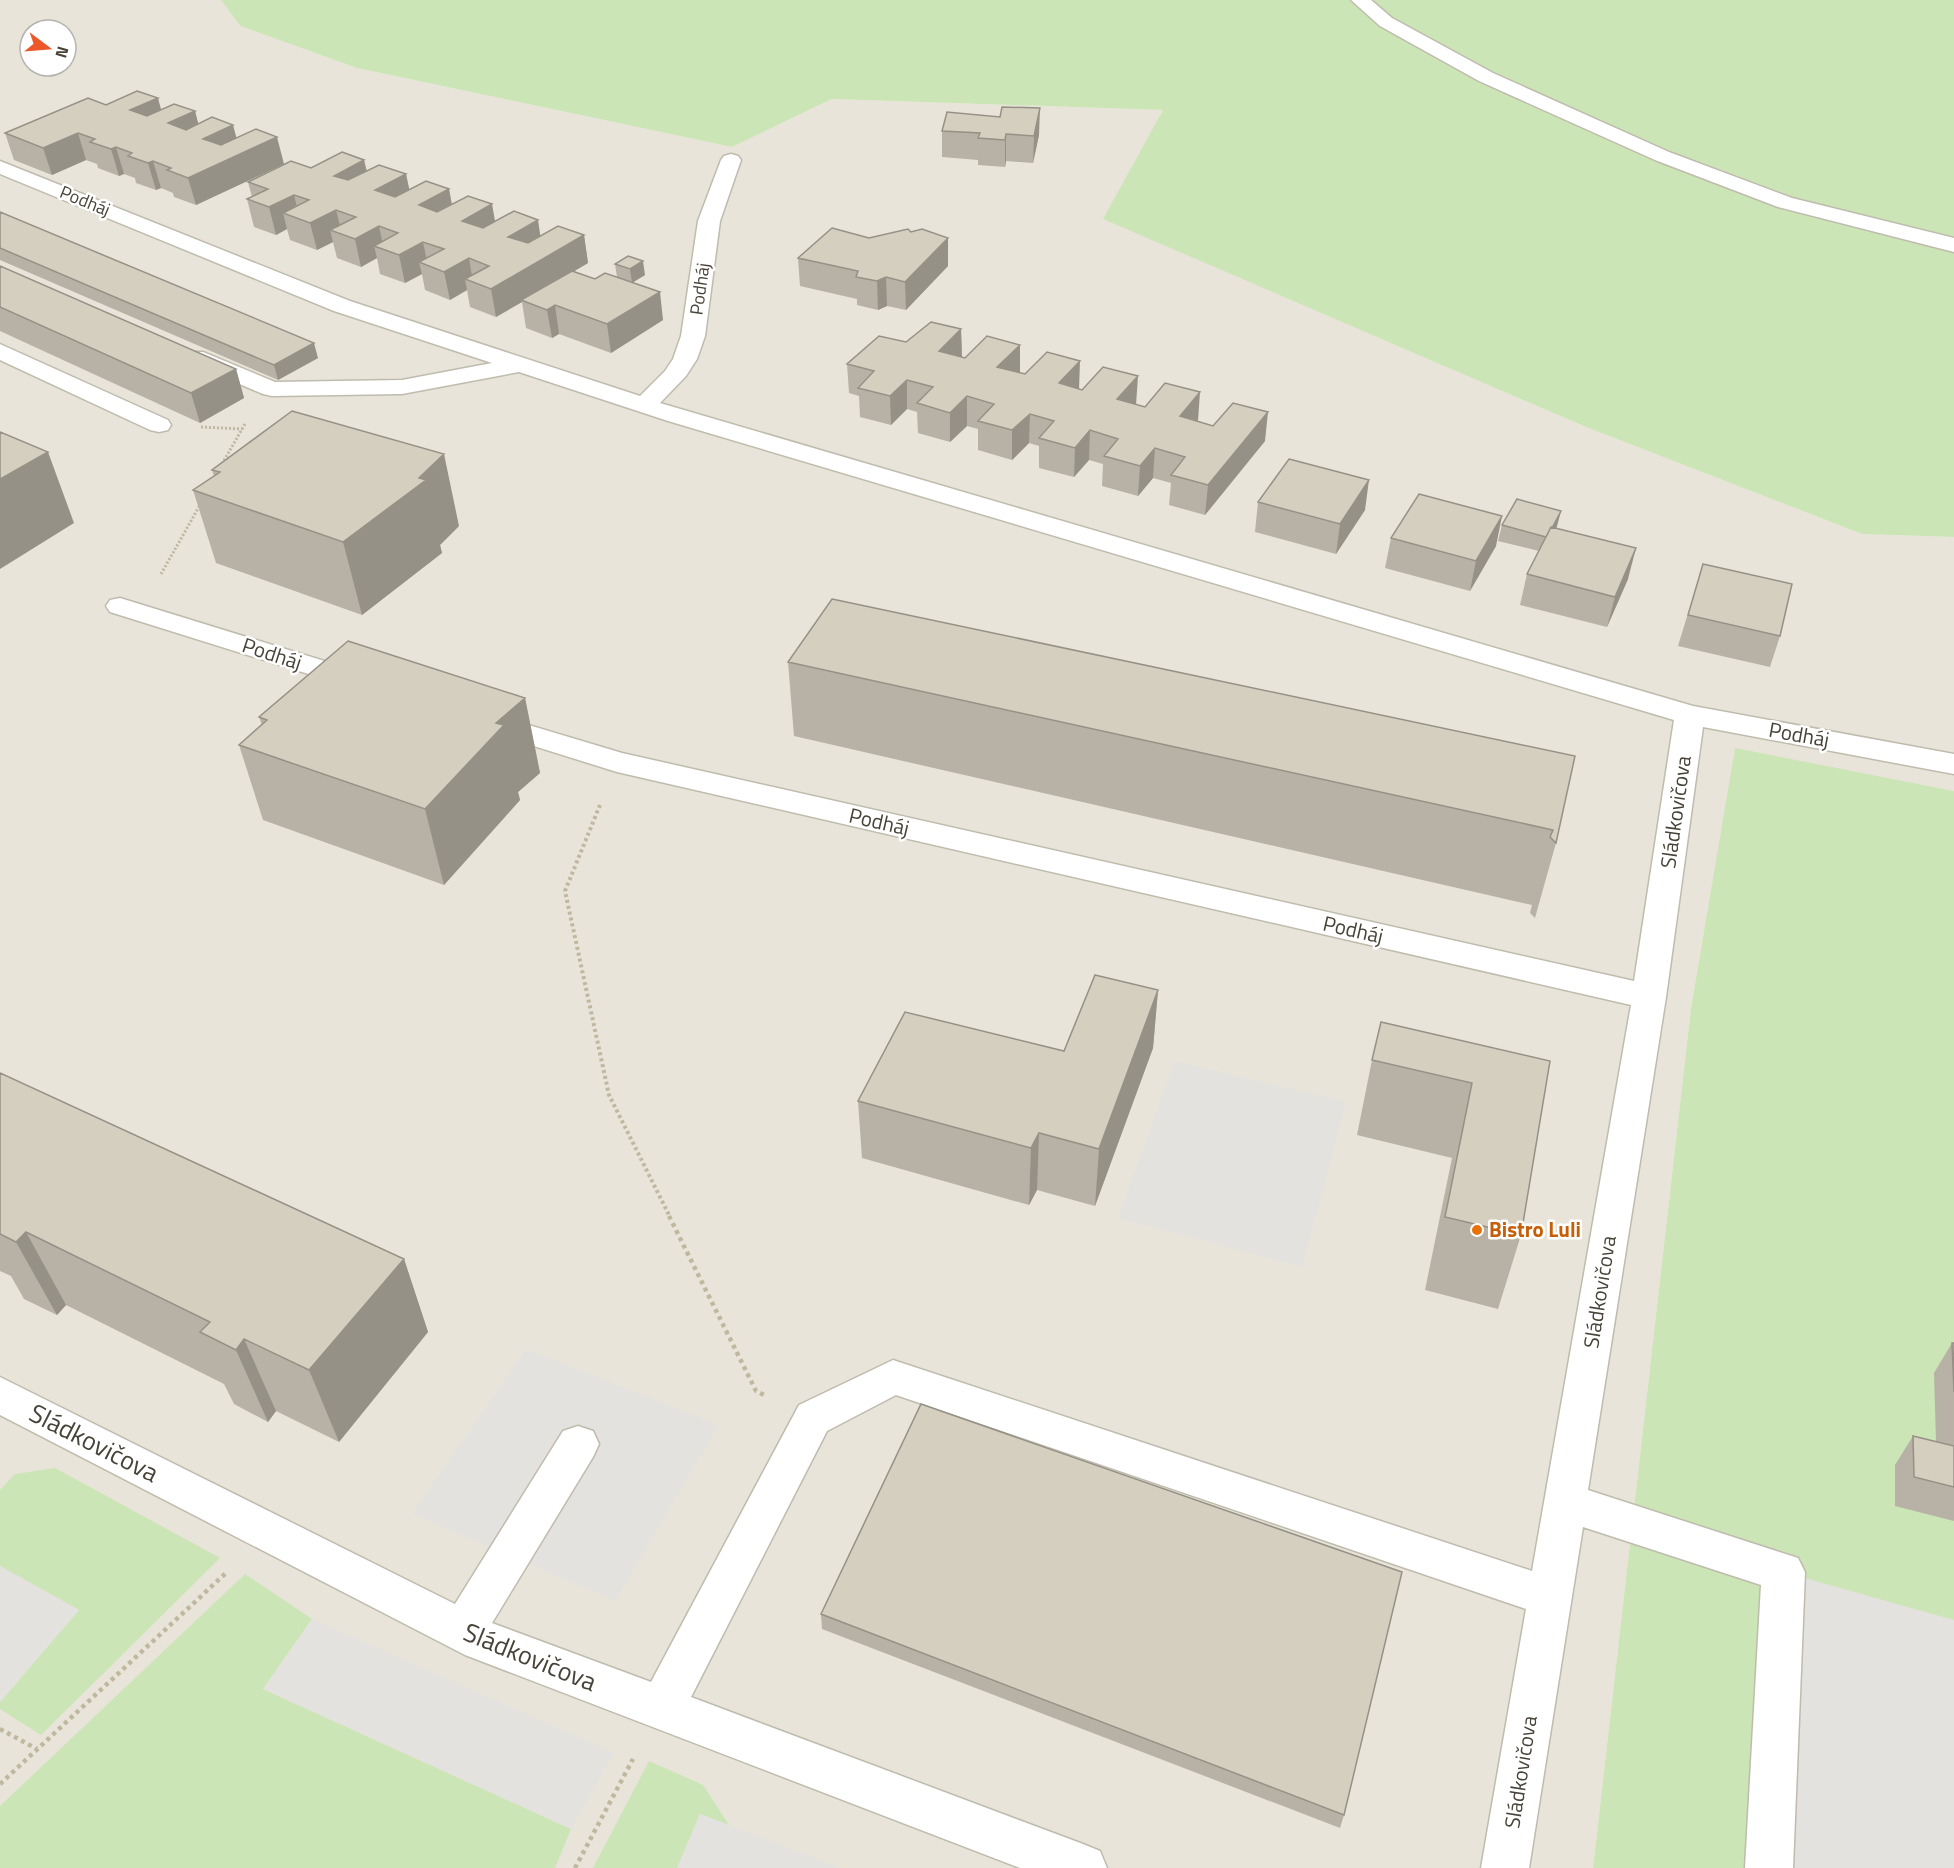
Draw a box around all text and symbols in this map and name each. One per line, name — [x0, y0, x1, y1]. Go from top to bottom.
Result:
north arrow — [18, 18, 78, 78]
text: N — [49, 43, 75, 61]
street label: Podháj — [56, 178, 114, 223]
street label: Podháj — [682, 261, 717, 317]
street label: Podháj — [238, 628, 306, 678]
street label: Podháj — [1766, 713, 1832, 755]
street label: Sládkovičova — [1651, 753, 1699, 870]
street label: Podháj — [846, 799, 913, 843]
street label: Podháj — [1320, 907, 1387, 951]
place label: Bistro Luli — [1489, 1213, 1581, 1245]
marker: Bistro Luli — [1470, 1223, 1484, 1237]
street label: Sládkovičova — [1574, 1233, 1624, 1350]
street label: Sládkovičova — [23, 1393, 166, 1492]
street label: Sládkovičova — [458, 1612, 603, 1701]
street label: Sládkovičova — [1495, 1713, 1545, 1830]

